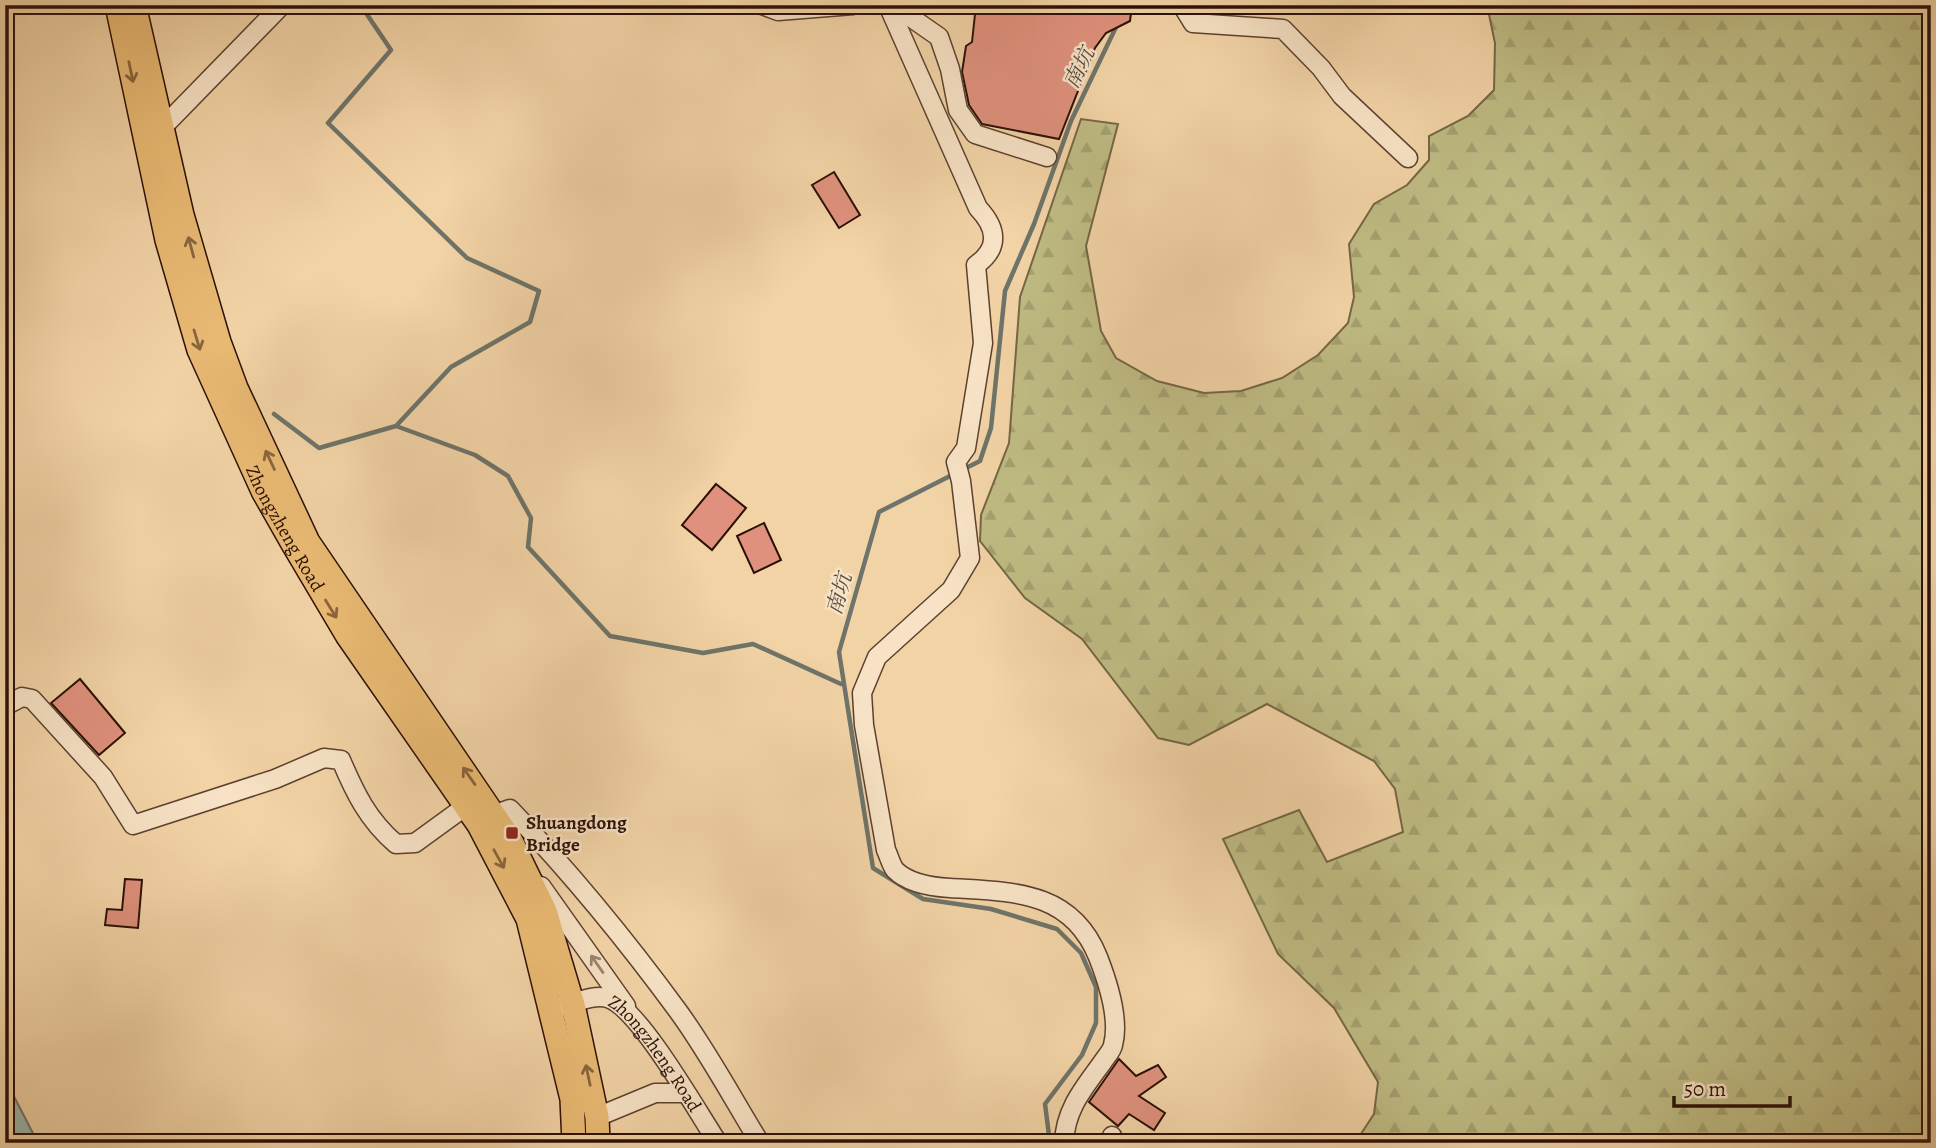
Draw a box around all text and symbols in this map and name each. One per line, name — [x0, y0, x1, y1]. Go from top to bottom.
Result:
water label: 南坑 — [1057, 40, 1102, 93]
one-way arrow — [125, 60, 138, 83]
one-way arrow — [184, 236, 197, 259]
one-way arrow — [191, 329, 204, 351]
one-way arrow — [263, 450, 276, 471]
street label: Zhongzheng Road — [239, 461, 331, 597]
water label: 南坑 — [820, 567, 859, 618]
one-way arrow — [325, 598, 339, 618]
one-way arrow — [462, 767, 476, 786]
place label: Shuangdong Bridge — [526, 810, 627, 858]
marker: Shuangdong Bridge — [504, 825, 520, 841]
one-way arrow — [493, 848, 506, 869]
one-way arrow — [590, 955, 604, 974]
street label: Zhongzheng Road — [603, 989, 708, 1118]
one-way arrow — [581, 1064, 594, 1087]
scale bar — [1674, 1064, 1789, 1108]
text: 50 m — [1684, 1075, 1726, 1103]

